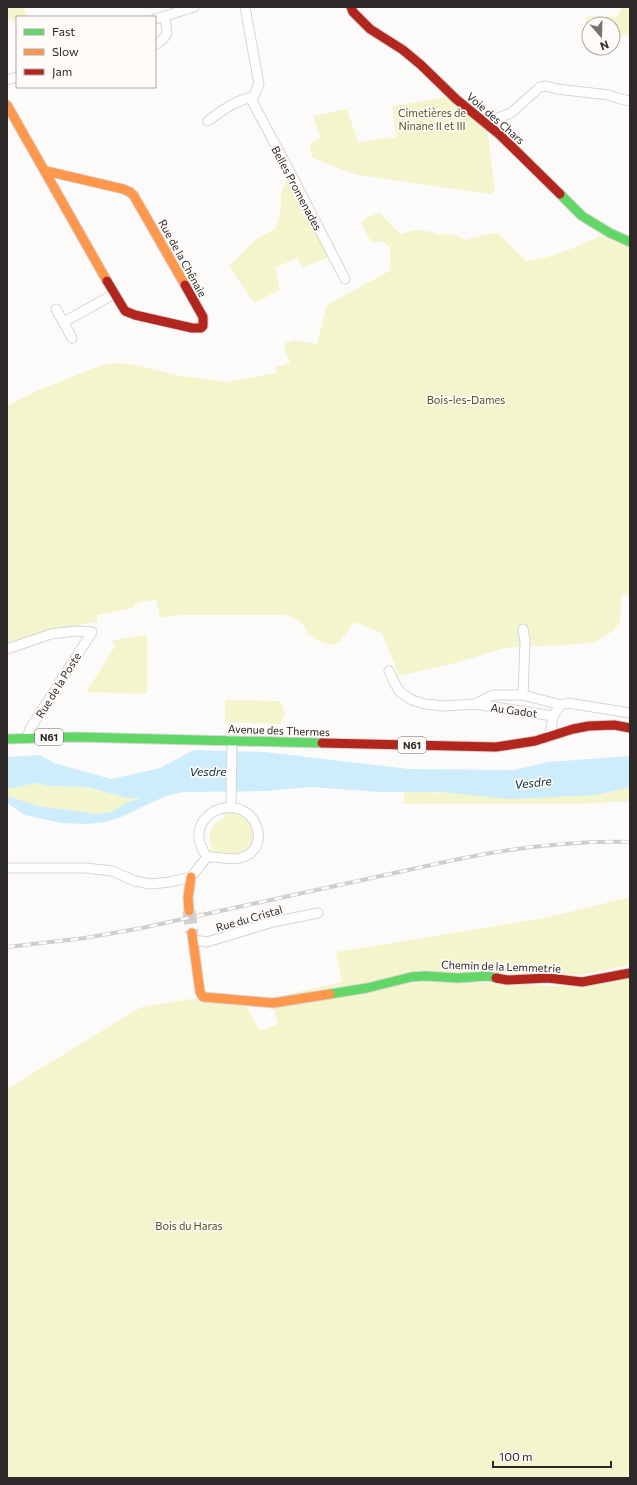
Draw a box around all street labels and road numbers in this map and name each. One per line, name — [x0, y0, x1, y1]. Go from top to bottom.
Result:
street label: Voie des Chars — [465, 89, 527, 147]
street label: Belles Promenades — [269, 144, 325, 232]
street label: Rue de la Chênaie — [156, 217, 210, 299]
street label: Rue de la Poste — [33, 650, 83, 720]
street label: Au Gadot — [490, 700, 539, 720]
street label: Avenue des Thermes — [228, 722, 330, 738]
road number: N61 — [35, 729, 63, 745]
road number: N61 — [398, 737, 426, 753]
street label: Rue du Cristal — [214, 902, 284, 934]
street label: Chemin de la Lemmetrie — [441, 957, 561, 975]

